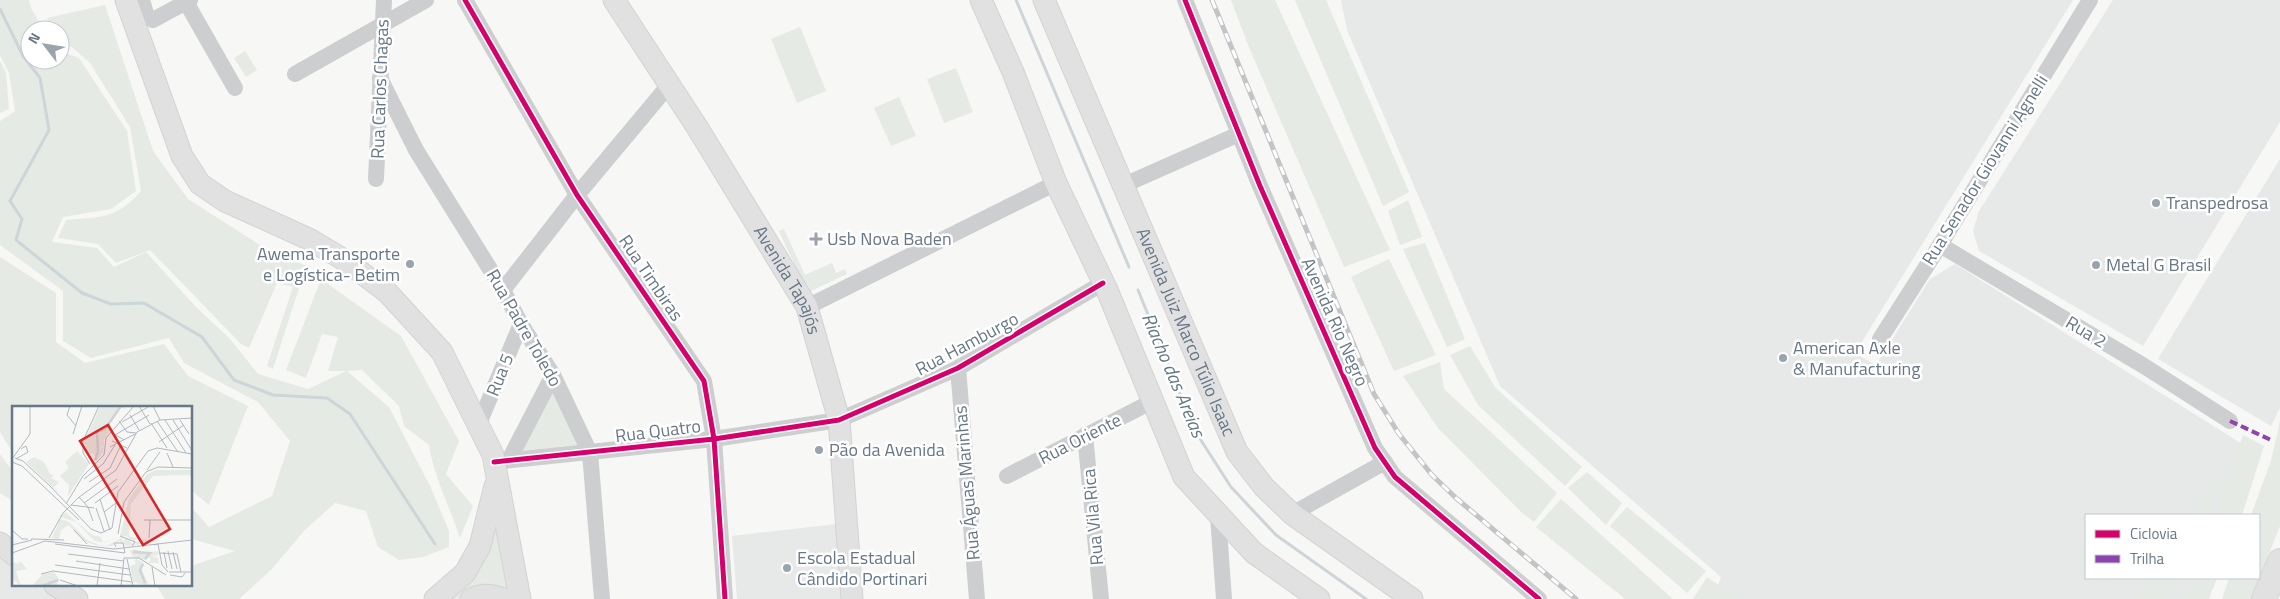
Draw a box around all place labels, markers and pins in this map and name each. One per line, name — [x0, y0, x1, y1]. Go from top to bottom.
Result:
place label: Transpedrosa — [2166, 189, 2268, 216]
marker: Transpedrosa — [2150, 197, 2162, 209]
place label: Usb Nova Baden — [827, 225, 952, 252]
marker: Usb Nova Baden — [809, 232, 823, 246]
place label: Awema Transporte e Logística- Betim — [257, 240, 400, 288]
place label: Metal G Brasil — [2106, 251, 2211, 278]
marker: Awema Transporte e Logística- Betim — [404, 258, 416, 270]
marker: Metal G Brasil — [2090, 259, 2102, 271]
place label: American Axle & Manufacturing — [1793, 334, 1921, 382]
marker: American Axle & Manufacturing — [1777, 352, 1789, 364]
place label: Pão da Avenida — [829, 436, 945, 463]
marker: Pão da Avenida — [813, 444, 825, 456]
place label: Escola Estadual Cândido Portinari — [797, 544, 927, 592]
marker: Escola Estadual Cândido Portinari — [781, 562, 793, 574]

